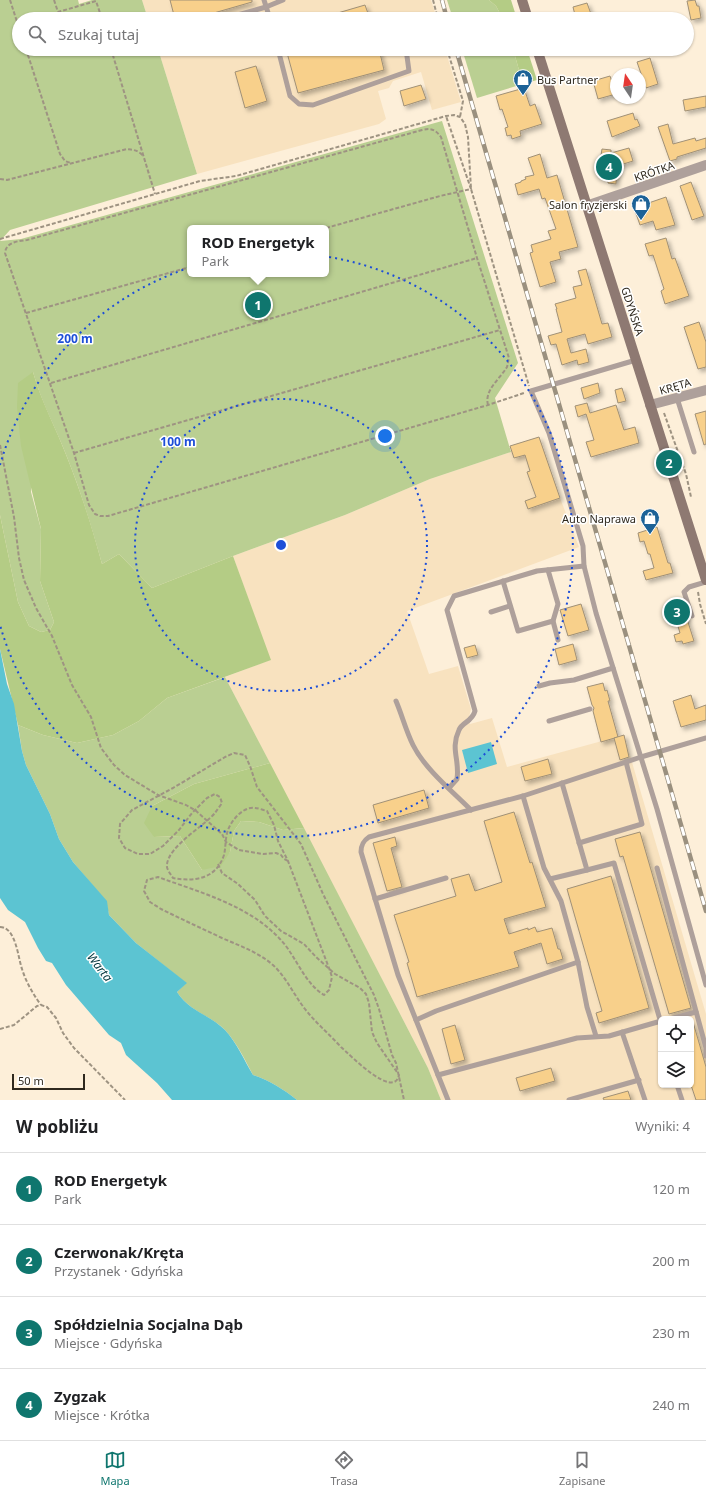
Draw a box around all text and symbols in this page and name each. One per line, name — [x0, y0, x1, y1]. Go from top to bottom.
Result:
search box — [12, 12, 694, 56]
icon: search — [26, 23, 48, 45]
text: Szukaj tutaj — [58, 24, 139, 44]
shop icon: Bus Partner — [512, 68, 534, 96]
north arrow — [610, 68, 646, 104]
place label: Bus Partner — [537, 72, 598, 87]
pin: 4 — [596, 152, 622, 182]
street label: KRÓTKA — [632, 157, 677, 185]
shop icon: Salon fryzjerski — [630, 193, 652, 221]
place label: Salon fryzjerski — [549, 197, 627, 212]
popup — [187, 225, 329, 277]
text: ROD Energetyk — [201, 232, 315, 252]
text: Park — [201, 252, 229, 270]
street label: GDYŃSKA — [618, 285, 648, 338]
pin: 1 — [245, 290, 271, 320]
text: 200 m — [57, 330, 93, 347]
street label: KRĘTA — [657, 374, 693, 398]
your location — [375, 426, 395, 446]
text: 100 m — [160, 433, 196, 450]
pin: 2 — [656, 448, 682, 478]
shop icon: Auto Naprawa — [639, 507, 661, 535]
place label: Auto Naprawa — [562, 511, 636, 526]
centre of rings — [274, 538, 288, 552]
pin: 3 — [664, 597, 690, 627]
water label: Warta — [83, 949, 117, 985]
map controls — [658, 1016, 694, 1088]
button: locate — [658, 1016, 694, 1052]
button: layers — [658, 1052, 694, 1088]
scale bar — [12, 1072, 85, 1091]
text: 50 m — [18, 1073, 44, 1088]
text: W pobliżu — [16, 1115, 99, 1138]
text: Wyniki: 4 — [635, 1117, 690, 1135]
text: ROD Energetyk — [54, 1170, 167, 1190]
text: 1 — [25, 1180, 33, 1198]
text: 120 m — [652, 1180, 690, 1198]
text: Park — [54, 1190, 81, 1208]
text: Czerwonak/Kręta — [54, 1242, 184, 1262]
text: 2 — [25, 1252, 33, 1270]
text: 200 m — [652, 1252, 690, 1270]
text: Przystanek · Gdyńska — [54, 1262, 183, 1280]
text: Spółdzielnia Socjalna Dąb — [54, 1314, 243, 1334]
text: 3 — [25, 1324, 33, 1342]
text: 230 m — [652, 1324, 690, 1342]
text: Miejsce · Gdyńska — [54, 1334, 162, 1352]
text: Zygzak — [54, 1386, 106, 1406]
text: 4 — [25, 1396, 33, 1414]
text: 240 m — [652, 1396, 690, 1414]
text: Miejsce · Krótka — [54, 1406, 150, 1424]
tab: Mapa — [100, 1449, 130, 1488]
tab: Trasa — [331, 1449, 358, 1488]
tab: Zapisane — [559, 1449, 605, 1488]

